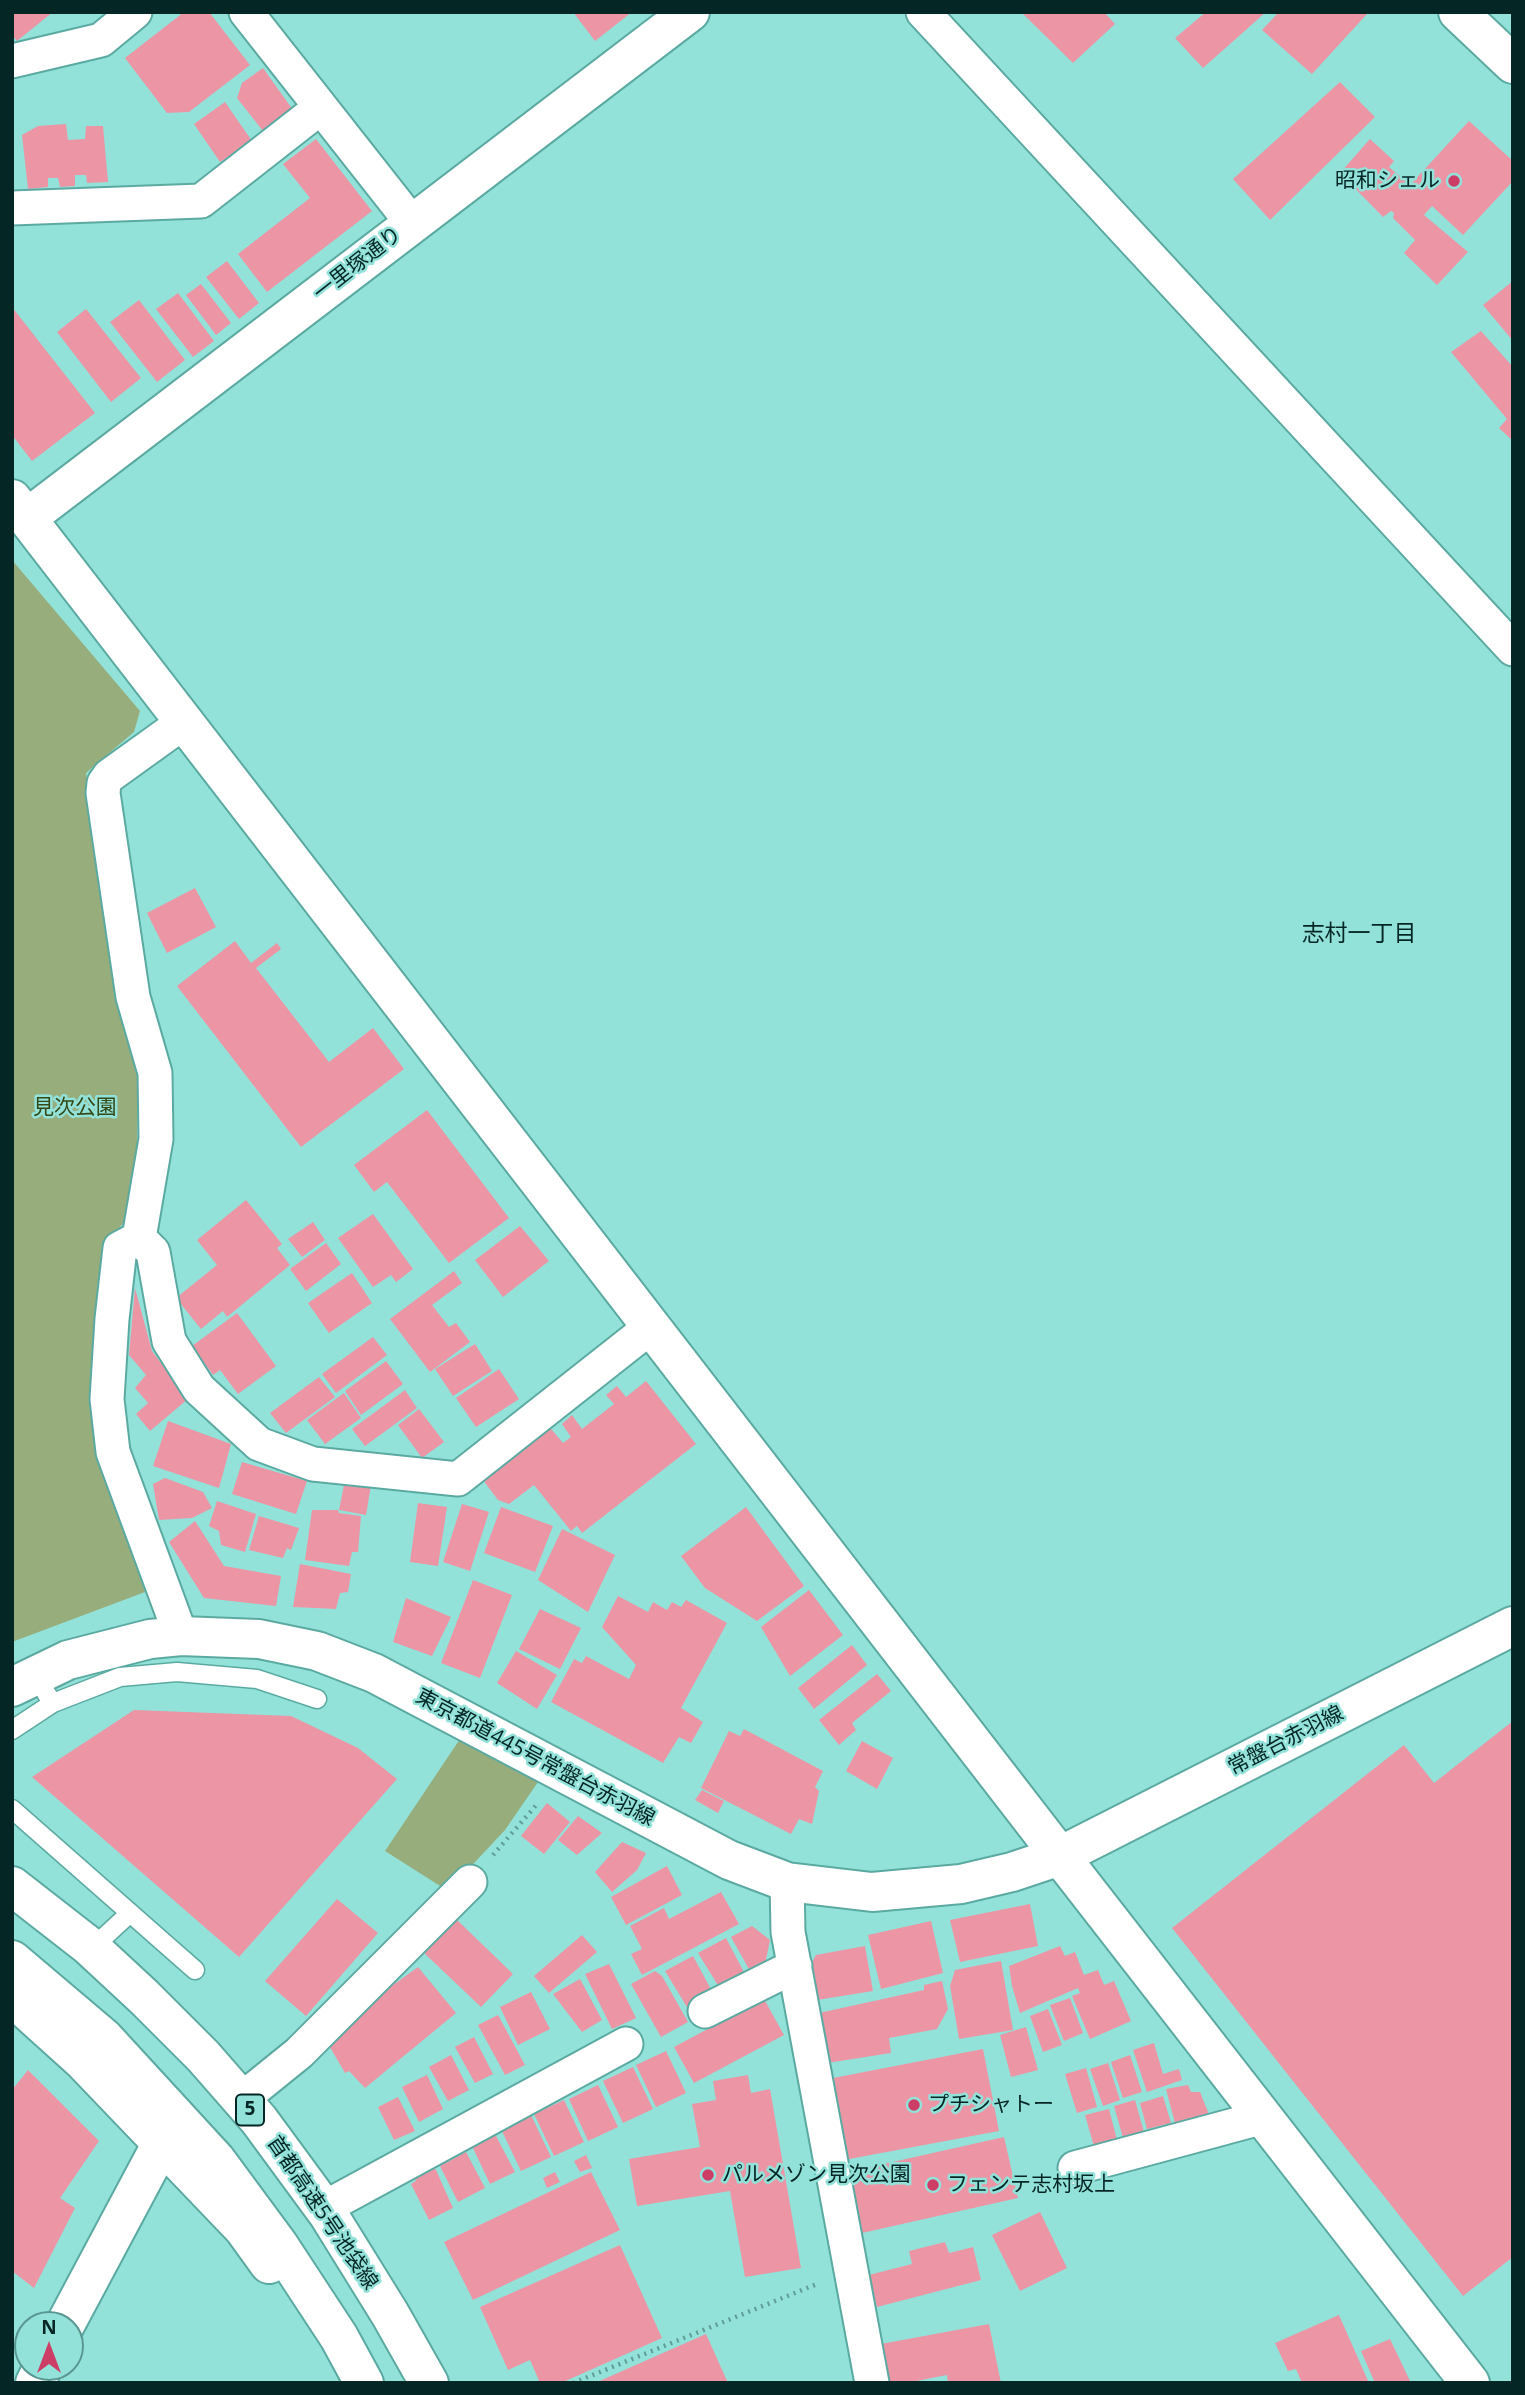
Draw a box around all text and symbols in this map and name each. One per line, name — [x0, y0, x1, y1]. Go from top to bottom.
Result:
place label: 昭和シェル — [1335, 168, 1440, 194]
marker: 昭和シェル — [1446, 173, 1462, 189]
street label: 一里塚通り — [309, 222, 407, 306]
district label: 志村一丁目 — [1302, 920, 1416, 948]
park label: 見次公園 — [33, 1095, 117, 1121]
street label: 東京都道445号常盤台赤羽線 — [411, 1684, 659, 1832]
street label: 常盤台赤羽線 — [1224, 1701, 1348, 1781]
place label: プチシャトー — [928, 2092, 1054, 2118]
road number: 5 — [236, 2094, 264, 2126]
marker: プチシャトー — [906, 2097, 922, 2113]
street label: 首都高速5号池袋線 — [261, 2131, 383, 2295]
place label: パルメゾン見次公園 — [722, 2162, 911, 2188]
marker: パルメゾン見次公園 — [700, 2167, 716, 2183]
place label: フェンテ志村坂上 — [947, 2172, 1115, 2198]
marker: フェンテ志村坂上 — [925, 2177, 941, 2193]
north arrow — [14, 2311, 84, 2381]
text: N — [41, 2314, 57, 2340]

